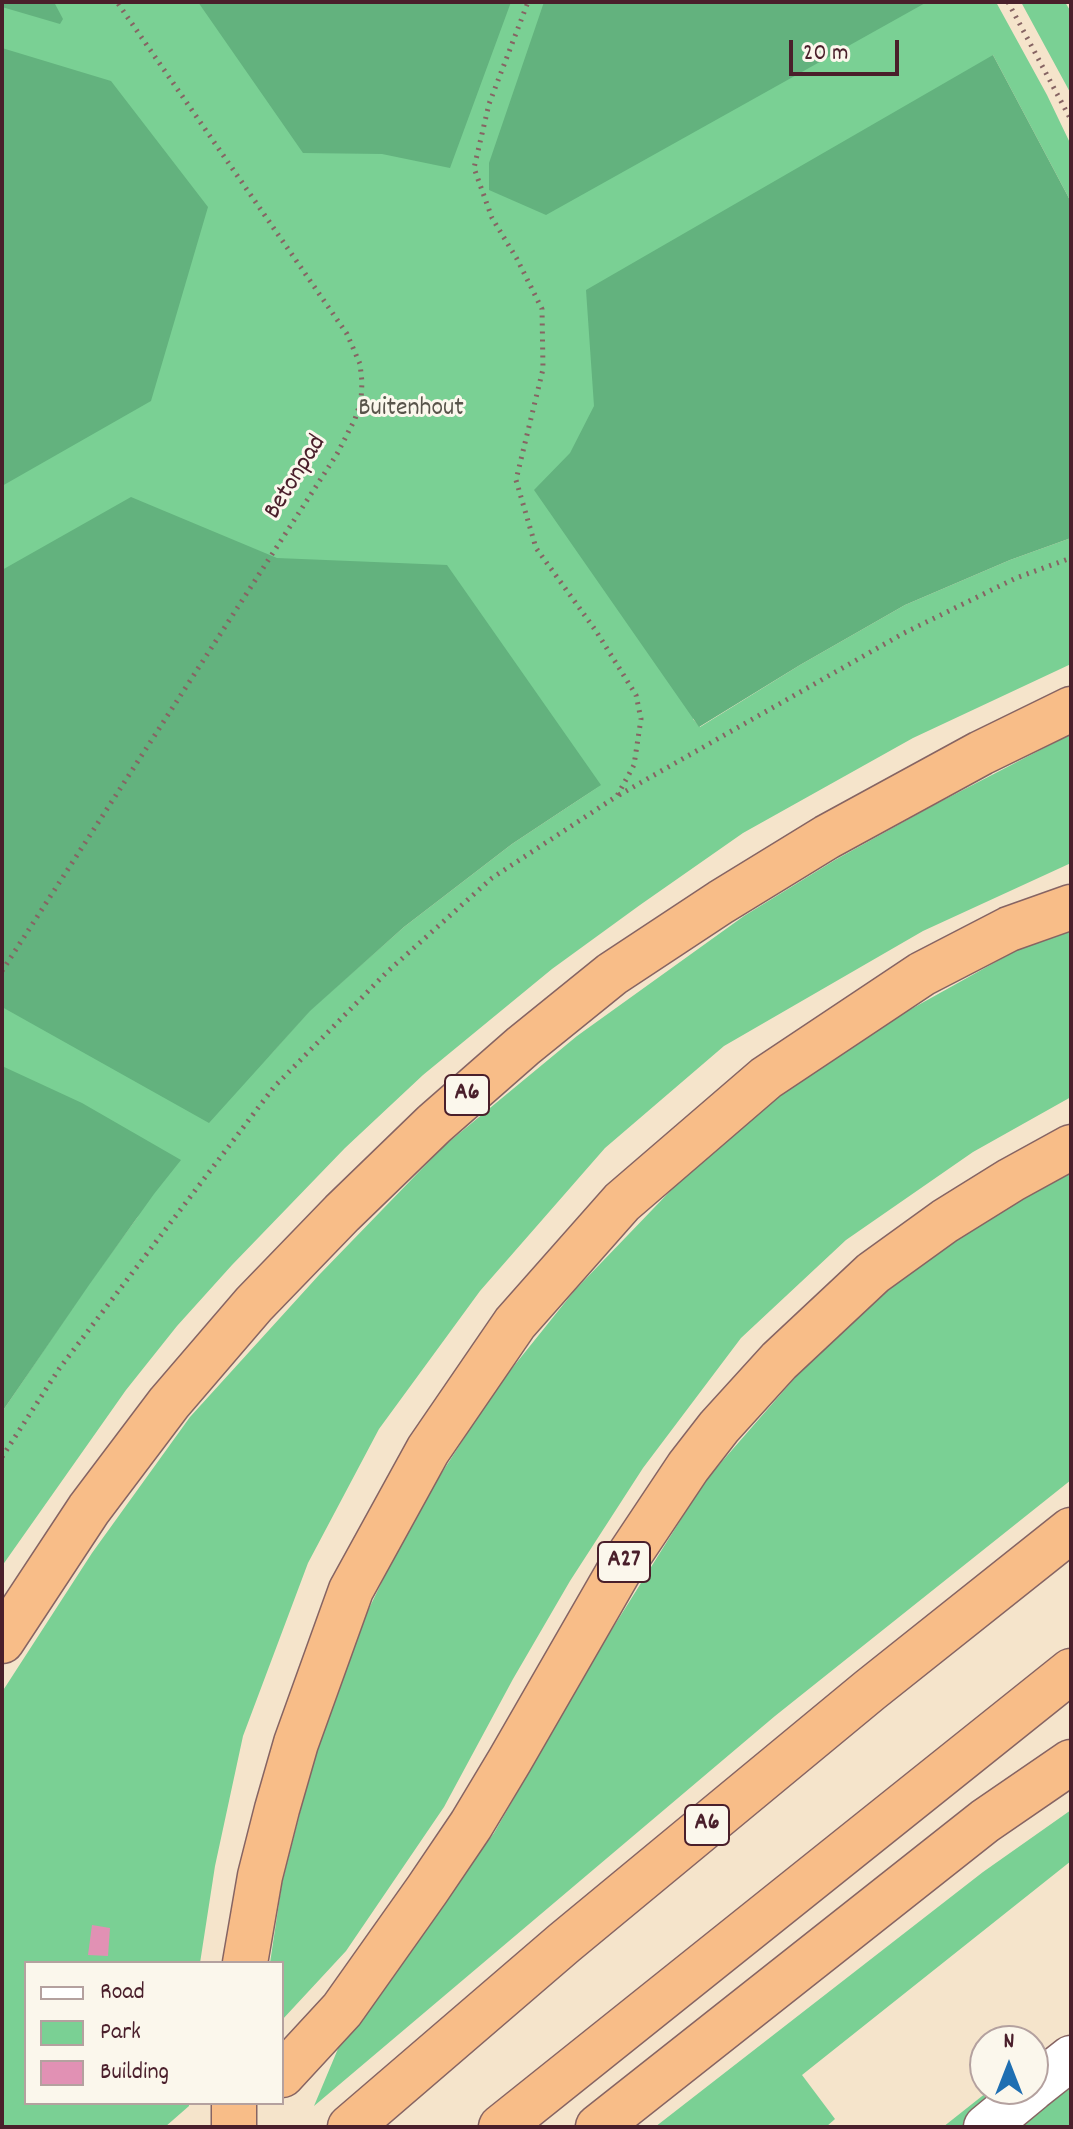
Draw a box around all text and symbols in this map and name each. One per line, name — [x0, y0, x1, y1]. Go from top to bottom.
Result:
scale bar — [793, 24, 903, 74]
text: 20 m — [803, 37, 849, 71]
park label: Buitenhout — [358, 394, 464, 426]
street label: Betonpad — [259, 430, 335, 526]
road number: A6 — [445, 1075, 489, 1115]
road number: A27 — [598, 1542, 650, 1582]
road number: A6 — [685, 1805, 729, 1845]
legend — [24, 1961, 284, 2105]
text: Road — [100, 1976, 145, 2010]
text: Park — [100, 2016, 141, 2050]
north arrow — [969, 2025, 1049, 2105]
text: N — [1004, 2027, 1014, 2058]
text: Building — [100, 2056, 169, 2090]

